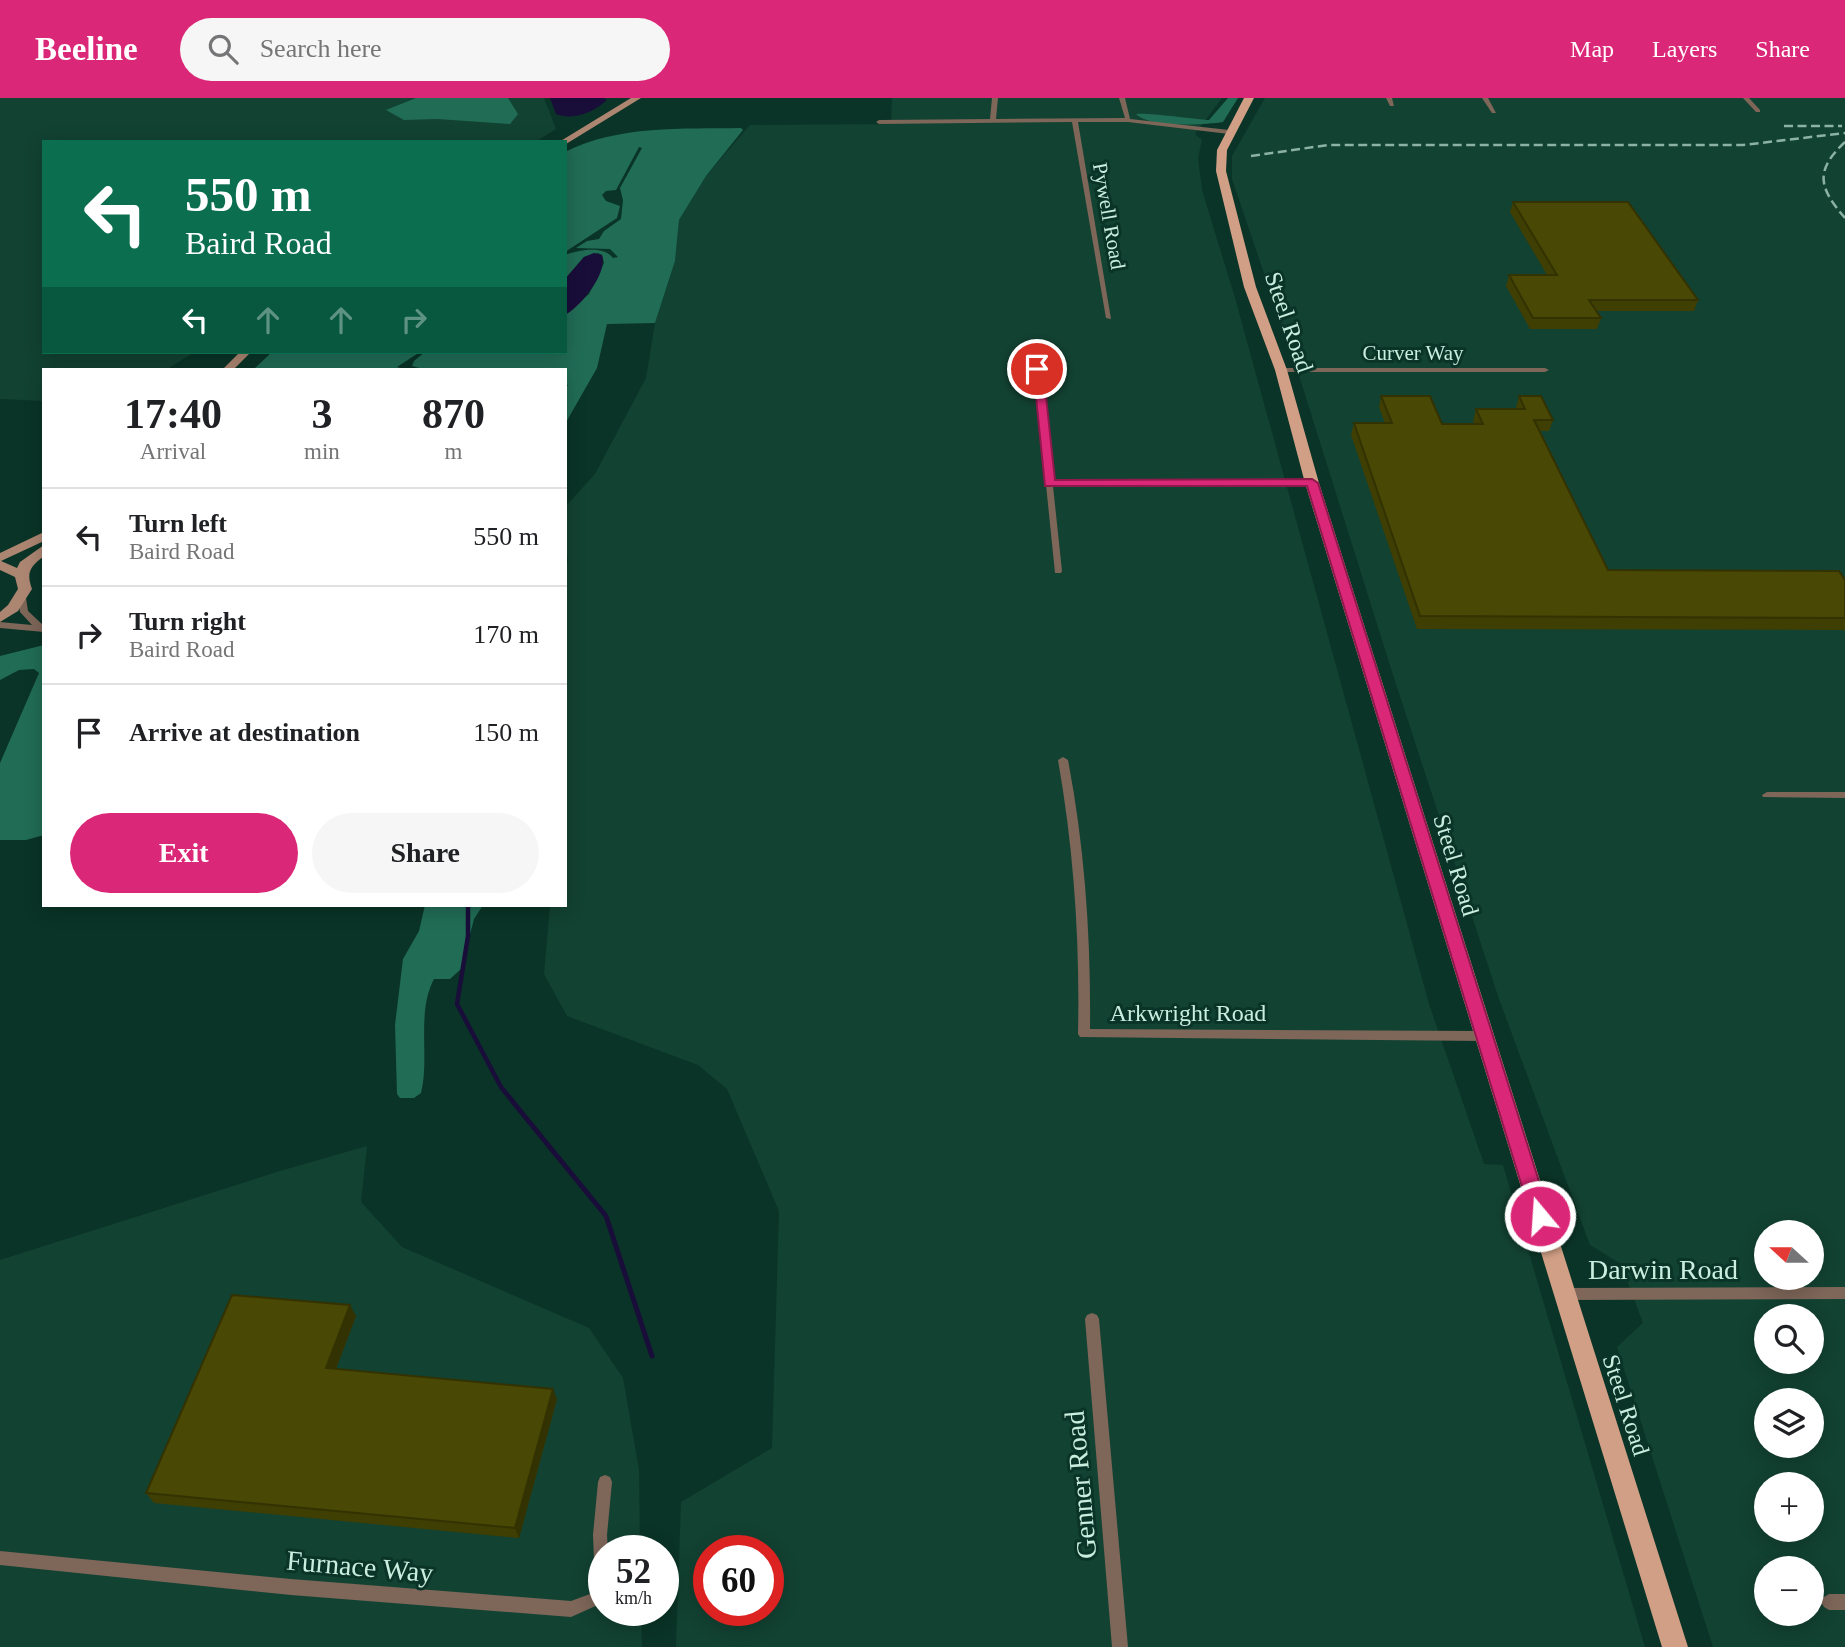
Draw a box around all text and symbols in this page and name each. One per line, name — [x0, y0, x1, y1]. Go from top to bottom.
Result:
search box — [180, 18, 670, 81]
icon: search — [204, 30, 242, 68]
text: Beeline — [35, 31, 138, 67]
text: Search here — [260, 34, 382, 63]
text: Map — [1570, 36, 1614, 62]
text: Layers — [1652, 36, 1717, 62]
text: Share — [1755, 36, 1810, 62]
street label: Pywell Road — [1088, 161, 1130, 272]
text: 550 m — [185, 167, 312, 222]
icon: left — [70, 168, 161, 259]
text: Baird Road — [185, 225, 332, 261]
street label: Steel Road — [1260, 268, 1318, 376]
icon: left — [176, 301, 214, 339]
icon: ahead — [249, 301, 287, 339]
icon: ahead — [322, 301, 360, 339]
icon: right — [395, 301, 433, 339]
pin — [1007, 339, 1067, 399]
street label: Curver Way — [1362, 341, 1464, 365]
icon: arrive — [1018, 350, 1056, 388]
text: 17:40 — [124, 391, 222, 437]
text: 3 — [311, 391, 332, 437]
text: 870 — [422, 391, 485, 437]
text: Arrival — [140, 439, 206, 464]
text: min — [304, 439, 340, 464]
text: m — [444, 439, 462, 464]
text: Turn left — [129, 509, 227, 538]
icon: left — [70, 518, 108, 556]
text: 550 m — [473, 522, 539, 551]
text: Baird Road — [129, 539, 234, 564]
text: Turn right — [129, 607, 246, 636]
icon: right — [70, 616, 108, 654]
text: 170 m — [473, 620, 539, 649]
text: Baird Road — [129, 637, 234, 662]
icon: arrive — [70, 714, 108, 752]
text: Arrive at destination — [129, 718, 360, 747]
text: 150 m — [473, 718, 539, 747]
street label: Steel Road — [1428, 811, 1484, 919]
button: Exit — [70, 813, 298, 893]
button: Share — [312, 813, 539, 893]
street label: Arkwright Road — [1110, 1000, 1266, 1026]
position arrow — [1503, 1179, 1577, 1253]
north arrow — [1754, 1220, 1824, 1290]
map controls — [1754, 1220, 1824, 1626]
street label: Darwin Road — [1588, 1254, 1738, 1285]
button: search — [1754, 1304, 1824, 1374]
street label: Steel Road — [1597, 1351, 1655, 1459]
button: layers — [1754, 1388, 1824, 1458]
street label: Genner Road — [1059, 1410, 1102, 1560]
button: + — [1754, 1472, 1824, 1542]
speed limit sign: 60 — [693, 1535, 784, 1626]
street label: Furnace Way — [285, 1545, 435, 1588]
text: 52 — [616, 1552, 651, 1591]
button: − — [1754, 1556, 1824, 1626]
text: km/h — [615, 1588, 652, 1608]

